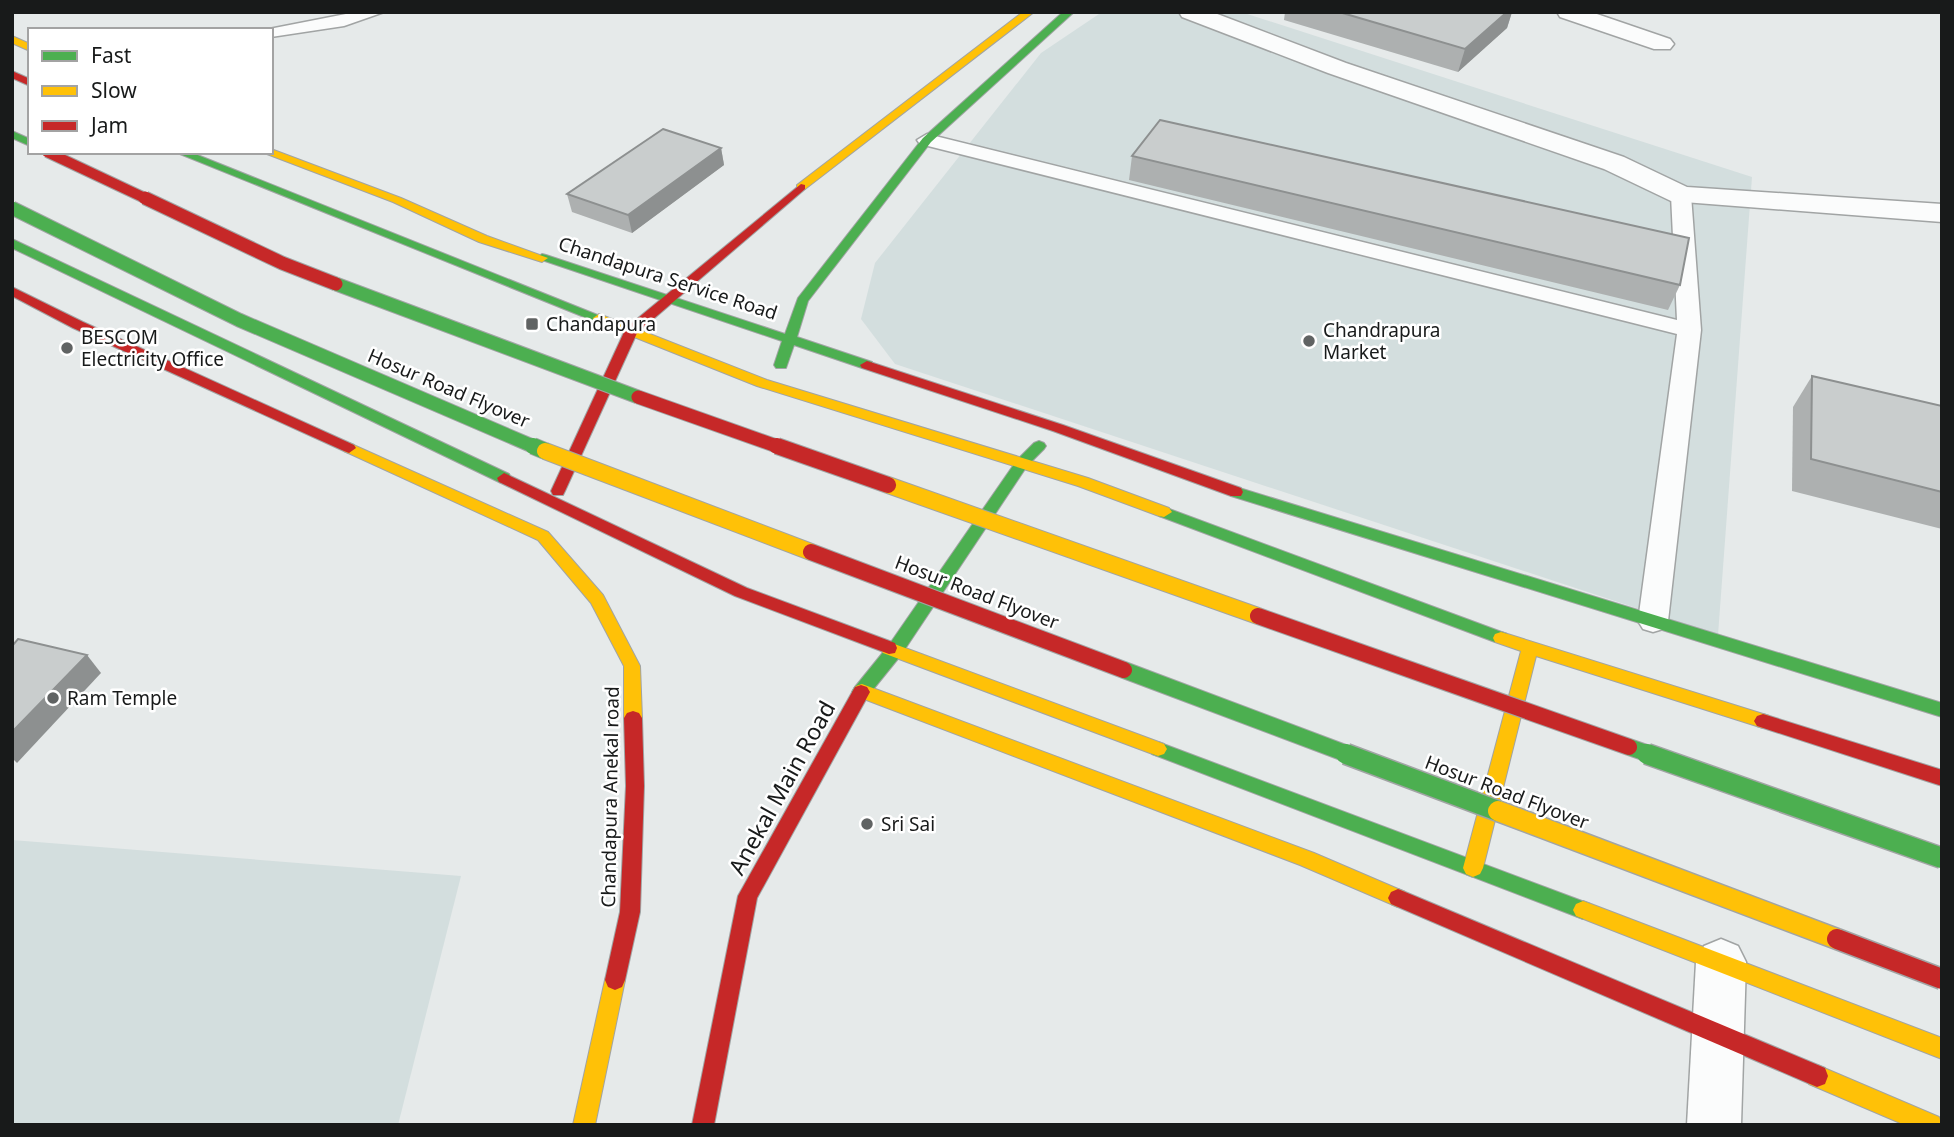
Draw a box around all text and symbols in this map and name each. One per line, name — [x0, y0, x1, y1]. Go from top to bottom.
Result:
legend — [28, 28, 273, 154]
text: Fast — [91, 41, 132, 69]
text: Slow — [91, 76, 137, 104]
text: Jam — [89, 111, 128, 139]
street label: Chandapura Service Road — [556, 232, 780, 324]
place label: Chandapura — [546, 313, 656, 335]
marker: Chandapura — [524, 316, 540, 332]
place label: Chandrapura Market — [1323, 317, 1441, 365]
place label: BESCOM Electricity Office — [81, 324, 224, 372]
marker: Chandrapura Market — [1301, 333, 1317, 349]
marker: BESCOM Electricity Office — [59, 340, 75, 356]
street label: Hosur Road Flyover — [364, 342, 534, 434]
street label: Hosur Road Flyover — [891, 549, 1063, 635]
place label: Ram Temple — [67, 685, 177, 711]
street label: Chandapura Anekal road — [595, 686, 625, 908]
marker: Ram Temple — [45, 690, 61, 706]
street label: Anekal Main Road — [720, 695, 842, 880]
street label: Hosur Road Flyover — [1421, 749, 1593, 835]
place label: Sri Sai — [881, 811, 935, 837]
marker: Sri Sai — [859, 816, 875, 832]

